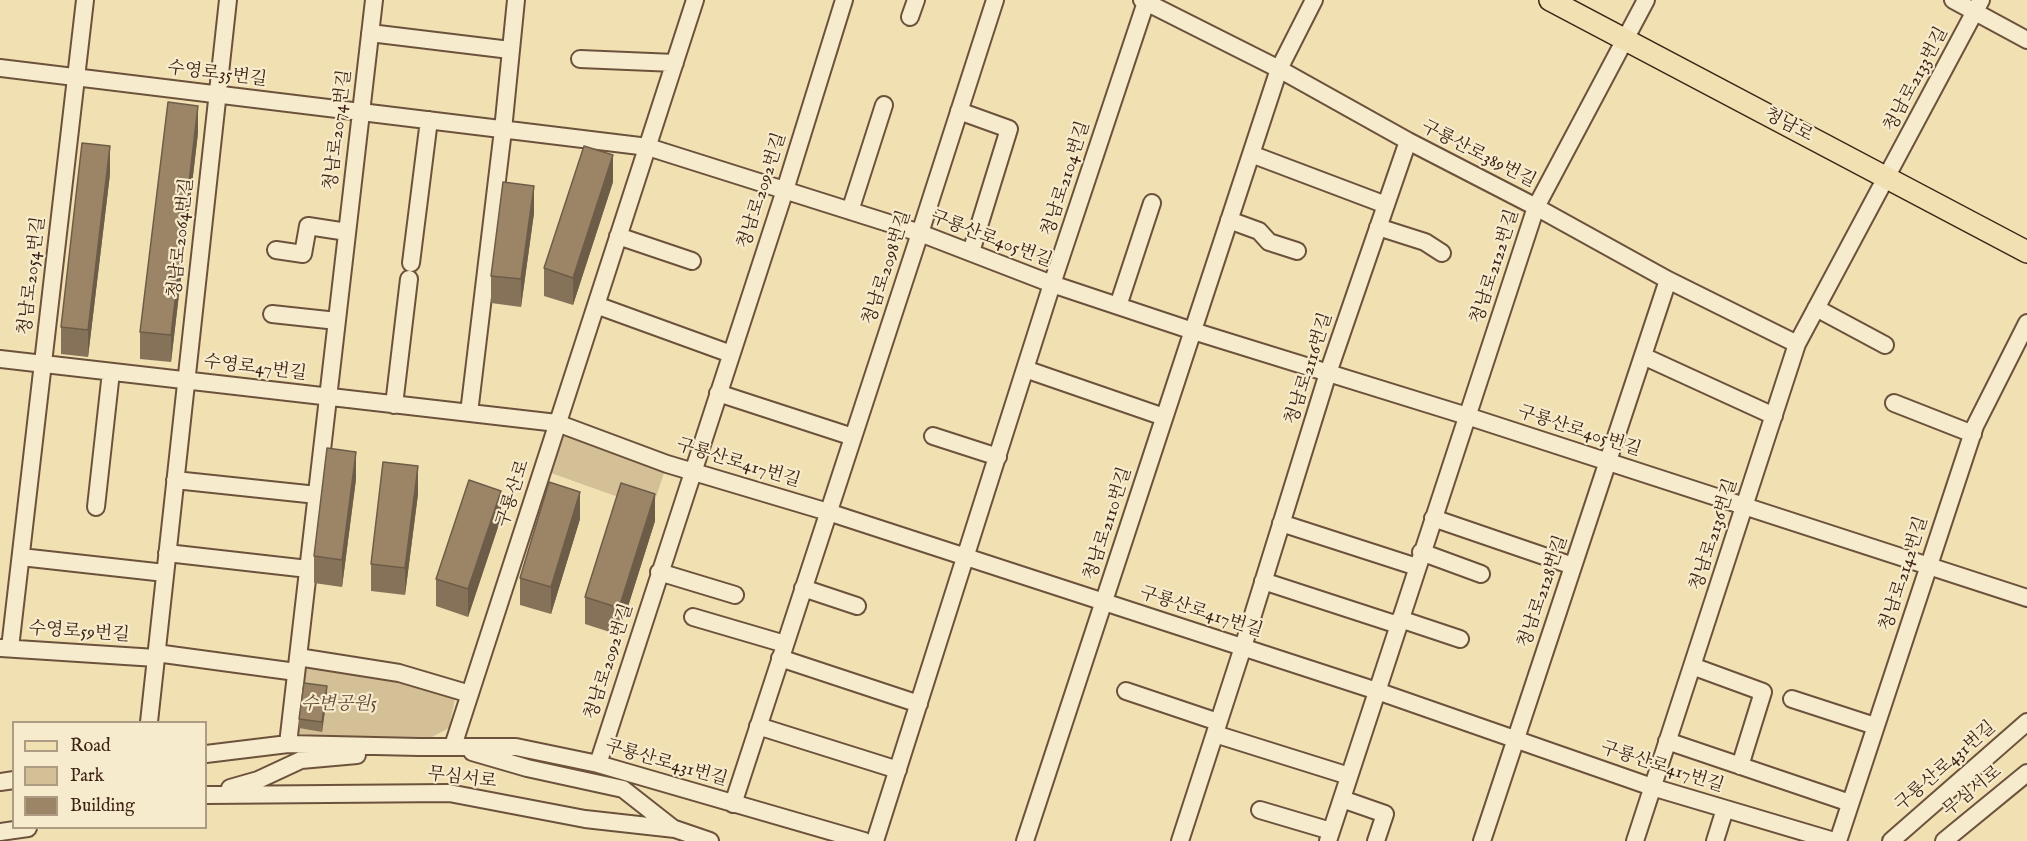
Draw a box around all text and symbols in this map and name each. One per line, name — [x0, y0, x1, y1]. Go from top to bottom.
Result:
street label: 청남로2133번길 — [1880, 24, 1954, 136]
street label: 수영로35번길 — [166, 58, 268, 92]
street label: 청남로2074번길 — [321, 68, 357, 192]
street label: 청남로 — [1760, 104, 1816, 148]
street label: 구룡산로389번길 — [1417, 117, 1539, 193]
street label: 청남로2104번길 — [1038, 119, 1096, 239]
street label: 청남로2092번길 — [734, 130, 792, 252]
street label: 청남로2064번길 — [165, 177, 199, 299]
street label: 구룡산로405번길 — [927, 207, 1055, 273]
street label: 청남로2122번길 — [1467, 207, 1525, 327]
street label: 청남로2098번길 — [859, 208, 917, 328]
street label: 청남로2054번길 — [15, 215, 51, 337]
street label: 청남로2116번길 — [1282, 310, 1338, 428]
street label: 수영로47번길 — [202, 352, 308, 386]
street label: 구룡산로405번길 — [1515, 402, 1643, 462]
street label: 구룡산로417번길 — [674, 435, 802, 493]
street label: 구룡산로 — [493, 458, 535, 530]
street label: 청남로2110번길 — [1081, 465, 1137, 583]
street label: 청남로2136번길 — [1687, 476, 1743, 594]
street label: 청남로2142번길 — [1876, 514, 1934, 634]
street label: 청남로2128번길 — [1515, 533, 1573, 651]
street label: 구룡산로417번길 — [1137, 583, 1265, 643]
street label: 청남로2092번길 — [581, 601, 639, 723]
street label: 수영로59번길 — [28, 619, 130, 647]
park label: 수변공원5 — [301, 694, 377, 716]
street label: 구룡산로431번길 — [1891, 717, 2001, 817]
legend — [12, 721, 207, 829]
text: Road — [70, 735, 111, 758]
street label: 구룡산로431번길 — [602, 736, 730, 792]
street label: 구룡산로417번길 — [1598, 738, 1726, 798]
street label: 무심서로 — [1939, 762, 2007, 822]
street label: 무심서로 — [426, 764, 498, 794]
text: Park — [70, 765, 104, 788]
text: Building — [70, 795, 135, 818]

